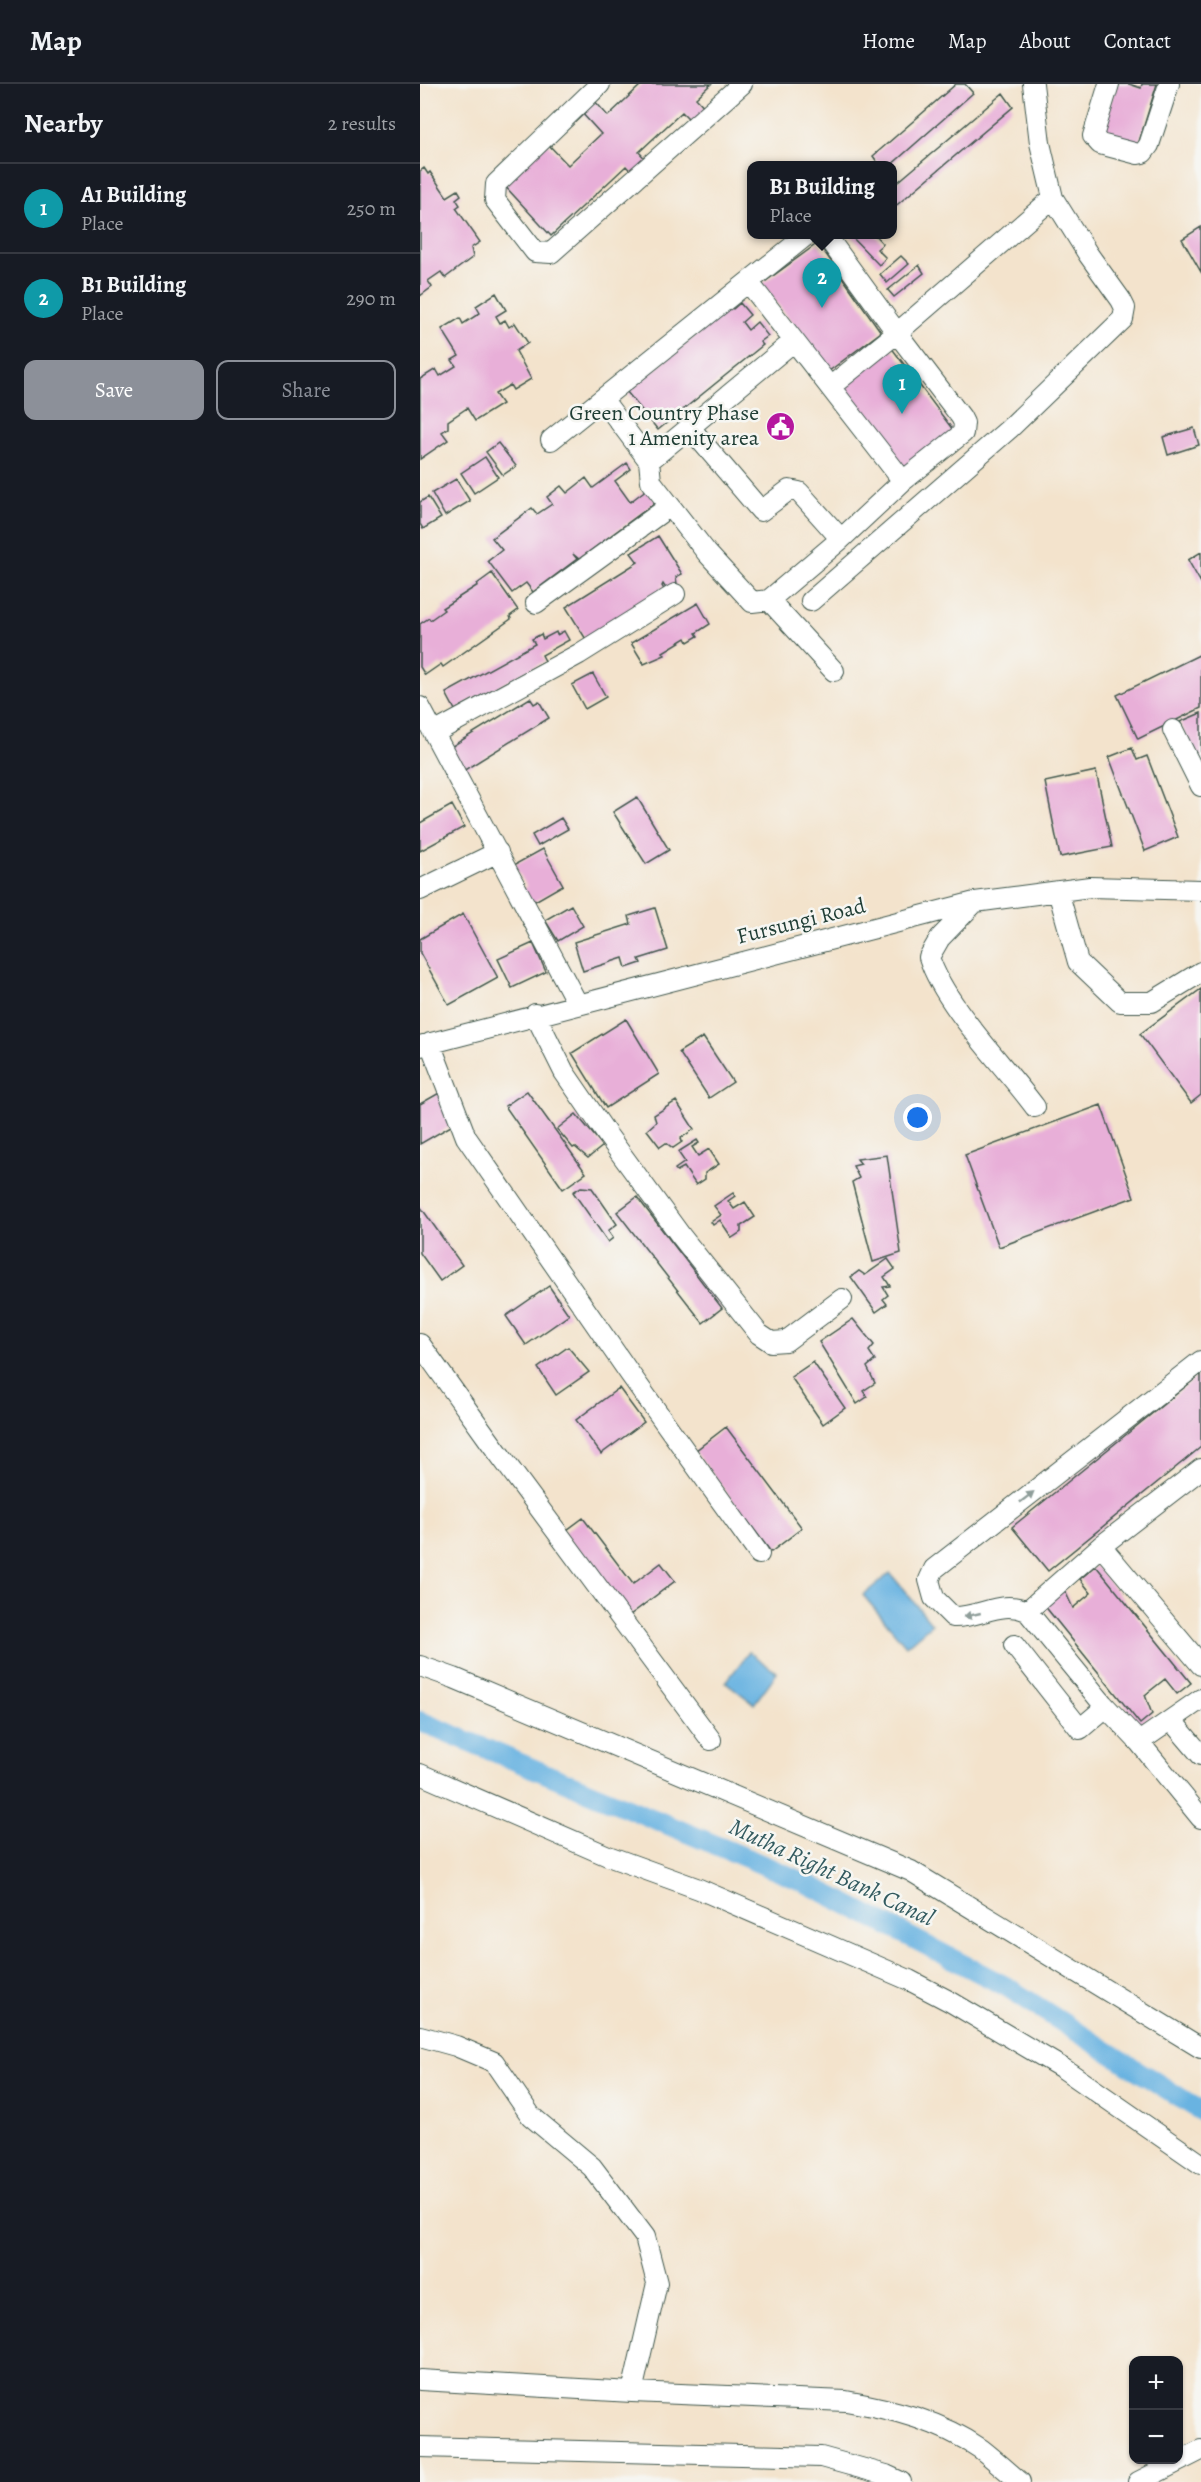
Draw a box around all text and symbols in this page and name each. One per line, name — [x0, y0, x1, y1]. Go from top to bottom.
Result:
text: Map — [30, 22, 82, 60]
text: Home — [862, 27, 915, 55]
text: Map — [948, 27, 986, 55]
text: About — [1019, 27, 1071, 55]
text: Contact — [1104, 27, 1171, 55]
text: Nearby — [24, 106, 103, 141]
text: 2 results — [328, 110, 396, 137]
popup — [747, 161, 897, 239]
text: B1 Building — [769, 172, 875, 202]
text: A1 Building — [81, 180, 186, 210]
text: 1 — [40, 195, 47, 222]
text: 250 m — [347, 195, 396, 222]
text: Place — [769, 202, 812, 229]
text: Place — [81, 210, 123, 237]
pin: 2 — [802, 258, 842, 308]
text: B1 Building — [81, 270, 186, 300]
text: 2 — [39, 285, 48, 312]
text: 290 m — [346, 285, 396, 312]
text: Place — [81, 300, 123, 327]
button: Save — [24, 360, 204, 420]
button: Share — [216, 360, 396, 420]
pin: 1 — [882, 364, 922, 414]
place label: Green Country Phase 1 Amenity area — [569, 398, 760, 453]
public building icon: Green Country Phase 1 Amenity area — [764, 410, 796, 442]
street label: Fursungi Road — [733, 890, 869, 951]
your location — [903, 1103, 932, 1132]
one-way arrow — [1020, 1491, 1035, 1503]
one-way arrow — [962, 1611, 981, 1621]
water label: Mutha Right Bank Canal — [724, 1810, 940, 1934]
map controls — [1129, 2356, 1183, 2464]
button: + — [1129, 2356, 1183, 2410]
button: − — [1129, 2410, 1183, 2464]

